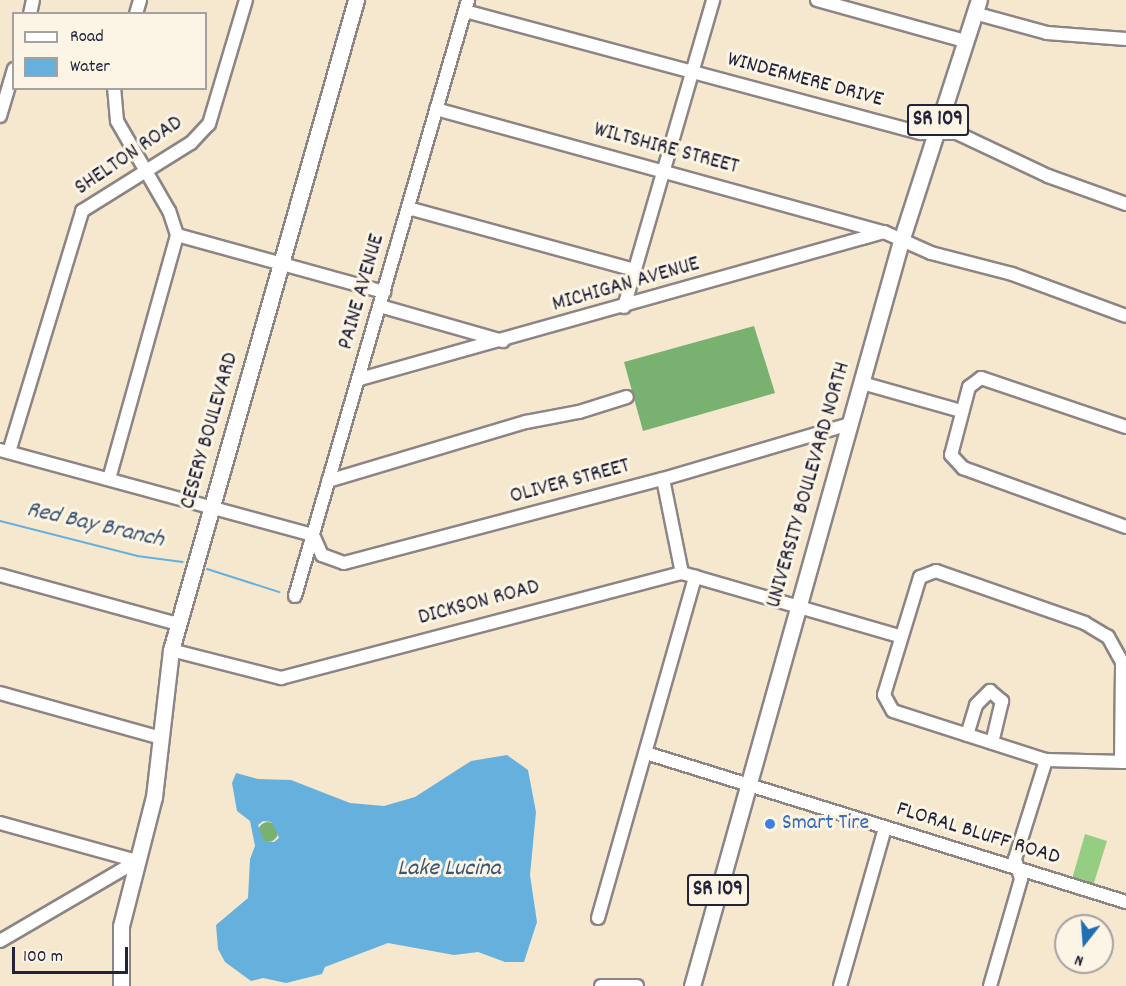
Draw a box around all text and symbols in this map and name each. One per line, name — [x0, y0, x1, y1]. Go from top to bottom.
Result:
legend — [12, 12, 207, 90]
text: Road — [70, 25, 104, 50]
street label: WINDERMERE DRIVE — [724, 46, 886, 114]
text: Water — [70, 55, 110, 80]
road number: SR 109 — [906, 102, 970, 138]
street label: SHELTON ROAD — [70, 110, 188, 202]
street label: WILTSHIRE STREET — [591, 117, 741, 181]
street label: PAINE AVENUE — [333, 231, 391, 353]
street label: MICHIGAN AVENUE — [549, 251, 703, 319]
street label: CESERY BOULEVARD — [175, 350, 245, 512]
street label: UNIVERSITY BOULEVARD NORTH — [761, 359, 857, 611]
street label: OLIVER STREET — [507, 453, 633, 511]
water label: Red Bay Branch — [24, 496, 166, 556]
street label: DICKSON ROAD — [416, 574, 542, 632]
street label: FLORAL BLUFF ROAD — [893, 797, 1063, 871]
place label: Smart Tire — [782, 811, 869, 837]
marker: Smart Tire — [763, 817, 777, 831]
water label: Lake Lucina — [397, 856, 501, 884]
road number: SR 109 — [686, 872, 750, 908]
north arrow — [1054, 914, 1114, 974]
scale bar — [15, 935, 130, 973]
text: 100 m — [23, 945, 63, 970]
text: N — [1072, 948, 1086, 972]

